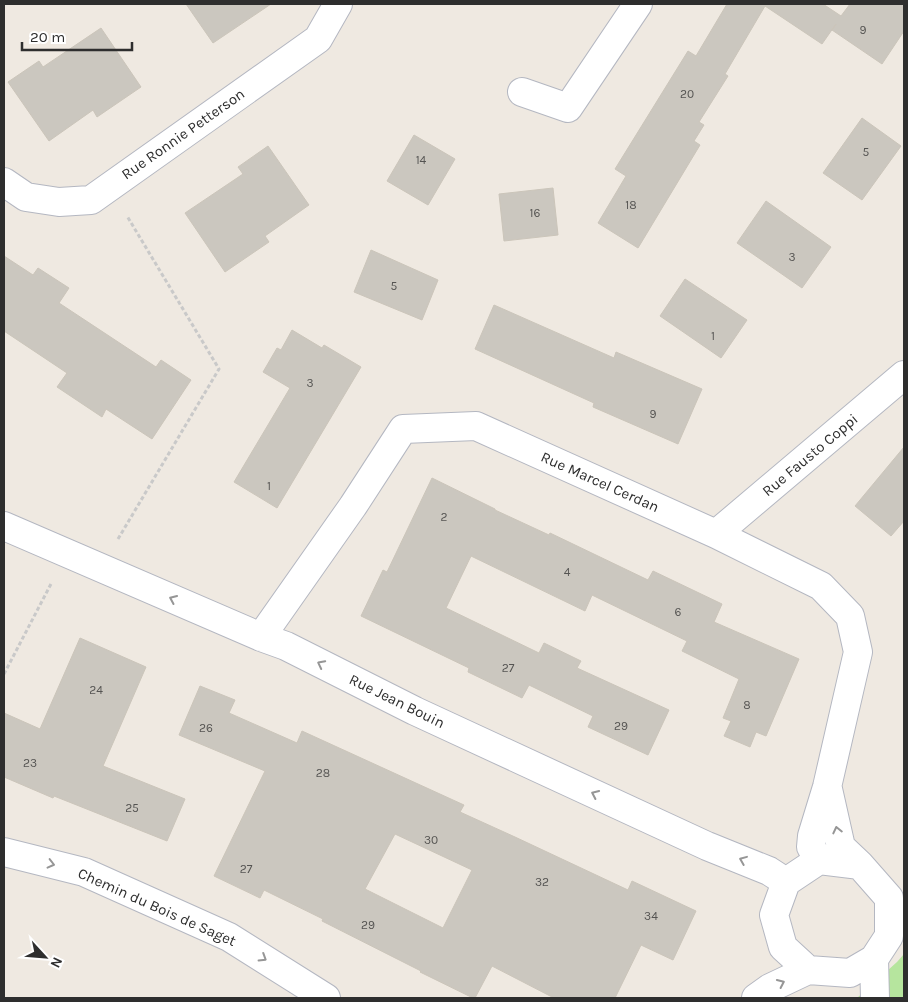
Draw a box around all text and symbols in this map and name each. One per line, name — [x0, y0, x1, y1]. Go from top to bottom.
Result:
scale bar — [22, 20, 132, 52]
house number: 9 — [860, 23, 867, 37]
text: 20 m — [30, 28, 65, 46]
street label: Rue Ronnie Petterson — [118, 85, 248, 183]
house number: 20 — [680, 87, 694, 101]
house number: 5 — [863, 145, 870, 159]
house number: 14 — [416, 153, 427, 167]
house number: 18 — [625, 198, 637, 212]
house number: 16 — [530, 206, 541, 220]
house number: 3 — [788, 250, 796, 264]
house number: 5 — [391, 279, 398, 293]
house number: 1 — [711, 329, 715, 343]
house number: 3 — [306, 376, 314, 390]
house number: 9 — [650, 407, 657, 421]
street label: Rue Fausto Coppi — [759, 410, 861, 500]
street label: Rue Marcel Cerdan — [538, 448, 662, 516]
house number: 1 — [267, 479, 271, 493]
house number: 2 — [441, 510, 448, 524]
house number: 4 — [564, 565, 571, 579]
one-way arrow — [169, 594, 178, 605]
house number: 6 — [675, 605, 682, 619]
one-way arrow — [318, 660, 327, 670]
house number: 27 — [502, 661, 515, 675]
street label: Rue Jean Bouin — [346, 670, 448, 732]
house number: 24 — [89, 683, 103, 697]
house number: 8 — [743, 698, 751, 712]
house number: 29 — [614, 719, 628, 733]
house number: 26 — [199, 721, 213, 735]
house number: 23 — [23, 756, 37, 770]
house number: 28 — [316, 766, 330, 780]
one-way arrow — [591, 790, 600, 800]
house number: 25 — [125, 801, 139, 815]
one-way arrow — [832, 825, 843, 834]
house number: 30 — [424, 833, 438, 847]
one-way arrow — [739, 856, 748, 867]
one-way arrow — [47, 858, 56, 869]
house number: 27 — [240, 862, 253, 876]
street label: Chemin du Bois de Saget — [75, 864, 239, 950]
house number: 32 — [535, 875, 549, 889]
house number: 34 — [644, 909, 658, 923]
house number: 29 — [361, 918, 375, 932]
north arrow — [20, 932, 70, 982]
one-way arrow — [257, 952, 266, 961]
text: N — [46, 954, 66, 971]
one-way arrow — [776, 978, 785, 989]

